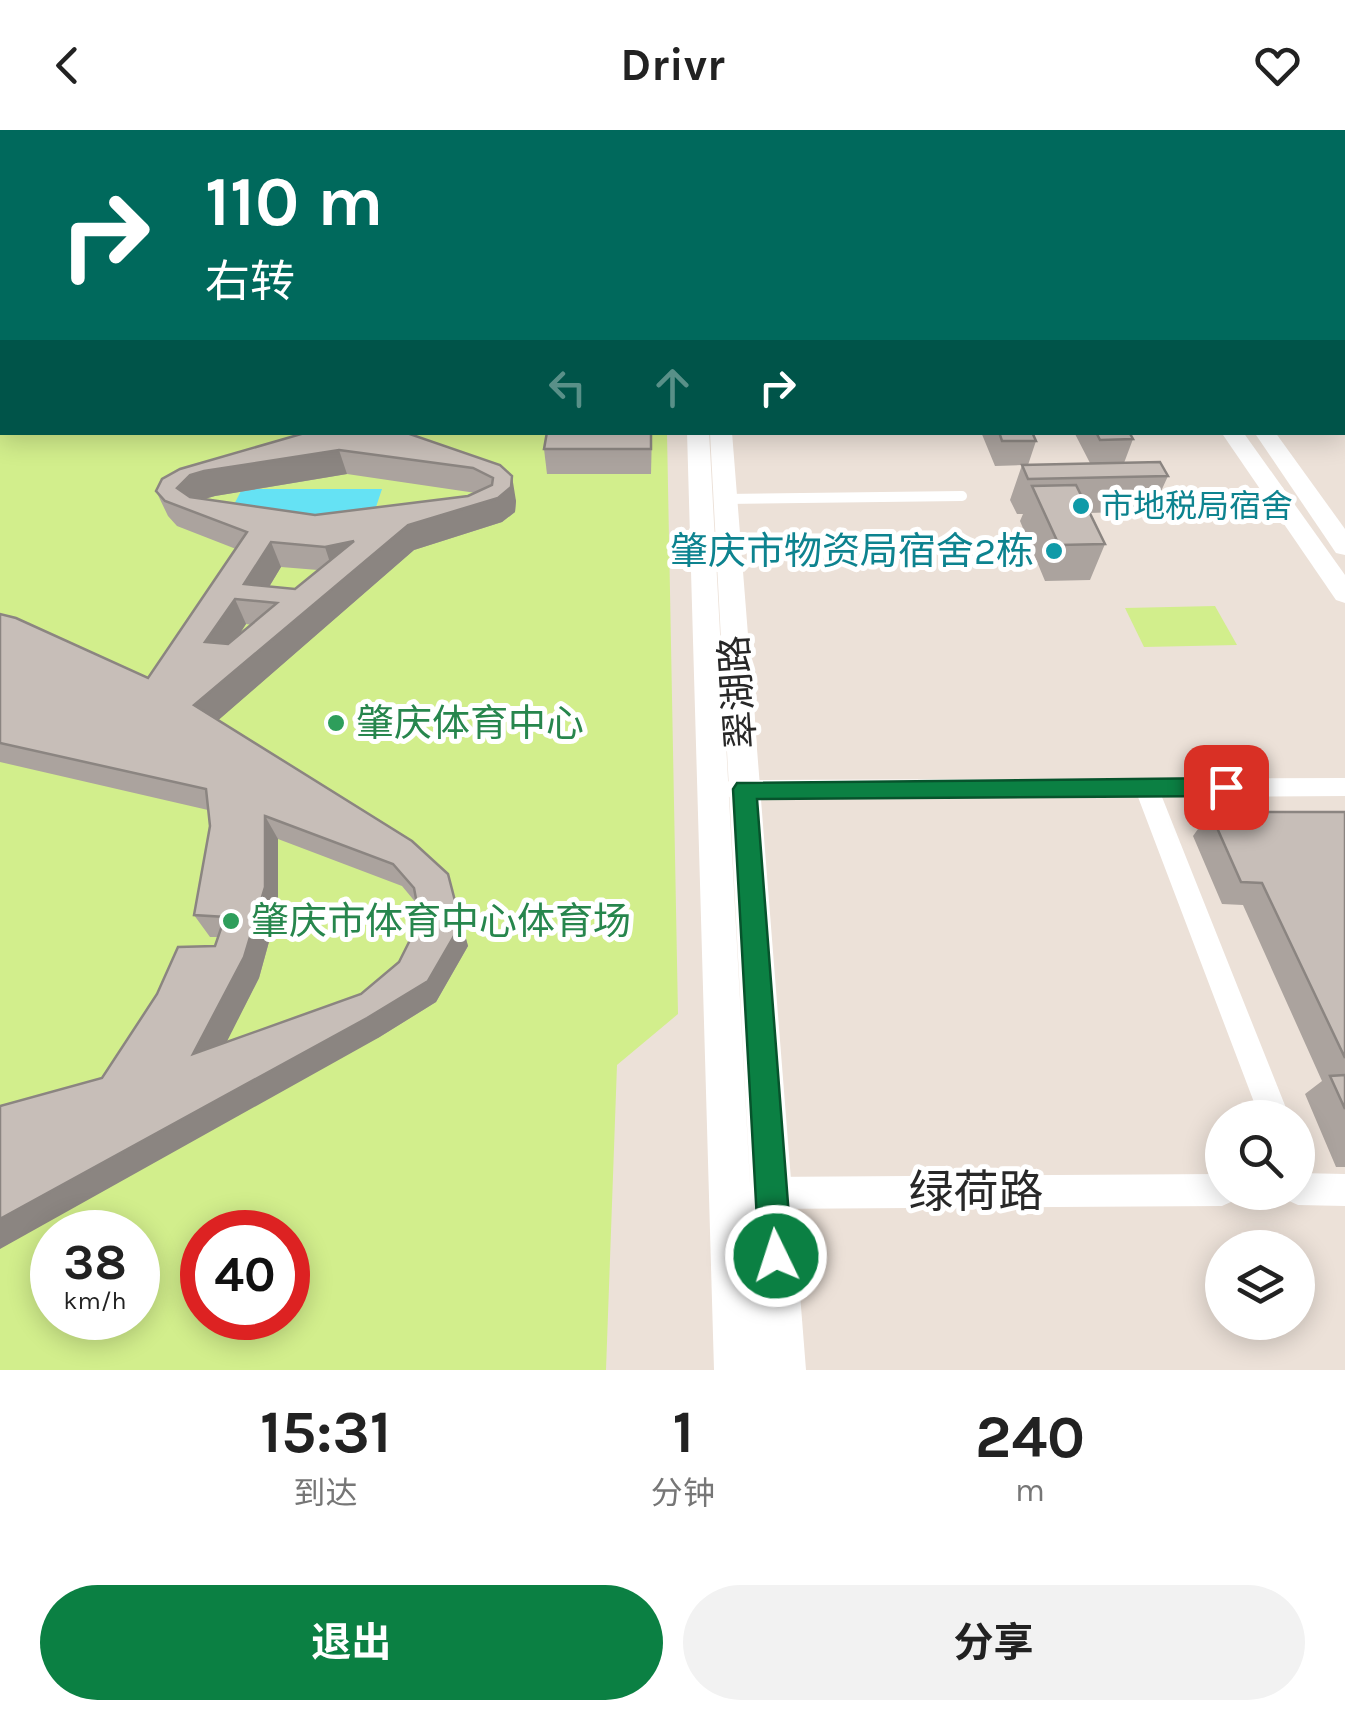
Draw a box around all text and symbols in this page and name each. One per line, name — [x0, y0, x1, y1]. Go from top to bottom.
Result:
icon: back — [40, 38, 95, 93]
icon: heart — [1250, 38, 1305, 93]
text: Drivr — [620, 39, 725, 91]
text: 110 m — [205, 161, 383, 243]
icon: right — [40, 170, 170, 300]
text: 右转 — [205, 256, 295, 308]
icon: left — [540, 360, 595, 415]
icon: ahead — [645, 360, 700, 415]
icon: right — [750, 360, 805, 415]
place label: 市地税局宿舍 — [1101, 488, 1293, 525]
marker: 市地税局宿舍 — [1070, 495, 1092, 517]
place label: 肇庆市物资局宿舍2栋 — [670, 529, 1034, 574]
marker: 肇庆市物资局宿舍2栋 — [1043, 540, 1065, 562]
street label: 翠湖路 — [712, 634, 764, 750]
place label: 肇庆体育中心 — [356, 701, 584, 746]
marker: 肇庆体育中心 — [325, 712, 347, 734]
pin — [1184, 745, 1269, 830]
icon: arrive — [1199, 760, 1254, 815]
place label: 肇庆市体育中心体育场 — [251, 899, 631, 944]
marker: 肇庆市体育中心体育场 — [220, 910, 242, 932]
map controls — [1205, 1100, 1315, 1340]
button: search — [1205, 1100, 1315, 1210]
street label: 绿荷路 — [908, 1166, 1044, 1218]
position arrow — [724, 1204, 828, 1308]
speed limit sign: 40 — [180, 1210, 310, 1340]
button: layers — [1205, 1230, 1315, 1340]
text: 38 — [63, 1233, 127, 1292]
text: km/h — [63, 1286, 127, 1315]
text: 15:31 — [260, 1397, 391, 1467]
text: 1 — [672, 1397, 694, 1467]
text: 240 — [975, 1402, 1085, 1472]
text: m — [1015, 1472, 1045, 1509]
text: 到达 — [294, 1475, 358, 1512]
text: 分钟 — [651, 1475, 715, 1512]
button: 退出 — [40, 1585, 663, 1700]
button: 分享 — [683, 1585, 1305, 1700]

